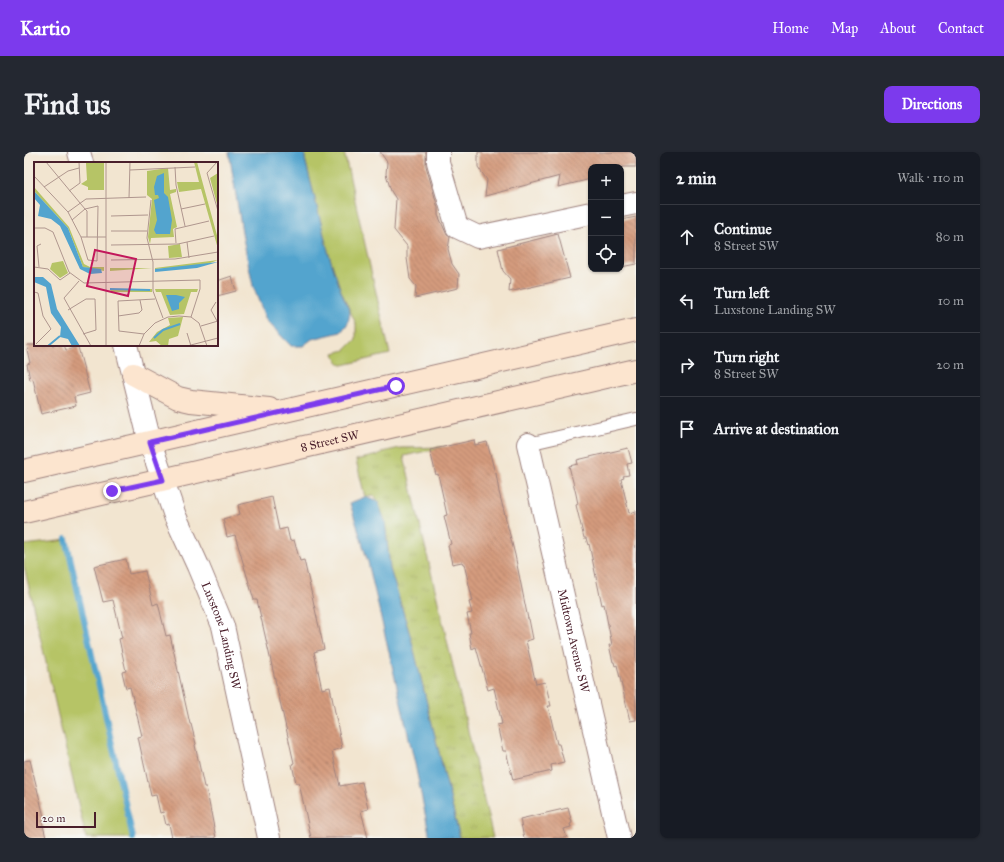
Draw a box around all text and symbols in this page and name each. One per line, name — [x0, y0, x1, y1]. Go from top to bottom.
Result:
text: Kartio — [20, 17, 70, 40]
text: Home — [772, 20, 809, 37]
text: Map — [831, 20, 858, 37]
text: About — [880, 20, 916, 37]
text: Contact — [938, 20, 984, 37]
button: Directions — [884, 86, 980, 123]
text: Find us — [24, 87, 110, 122]
inset map — [34, 162, 218, 346]
map controls — [588, 164, 624, 272]
button: + — [588, 164, 624, 200]
text: 2 min — [676, 168, 716, 189]
text: Walk · 110 m — [897, 170, 964, 186]
button: − — [588, 200, 624, 236]
text: Continue — [714, 220, 772, 238]
icon: ahead — [676, 226, 698, 248]
text: 80 m — [936, 229, 964, 245]
button: locate — [588, 236, 624, 272]
text: 8 Street SW — [714, 238, 779, 254]
text: Turn left — [714, 284, 770, 302]
icon: left — [676, 290, 698, 312]
text: 10 m — [938, 293, 964, 309]
text: Luxstone Landing SW — [714, 302, 836, 318]
text: Turn right — [714, 348, 779, 366]
icon: right — [676, 354, 698, 376]
text: 20 m — [936, 357, 964, 373]
text: 8 Street SW — [714, 366, 779, 382]
route start — [387, 377, 405, 395]
icon: arrive — [676, 418, 698, 440]
text: Arrive at destination — [714, 420, 839, 438]
street label: 8 Street SW — [299, 427, 361, 455]
route end — [103, 482, 121, 500]
street label: Luxstone Landing SW — [198, 580, 244, 692]
street label: Midtown Avenue SW — [555, 588, 592, 695]
scale bar — [36, 810, 96, 829]
text: 20 m — [42, 812, 65, 825]

